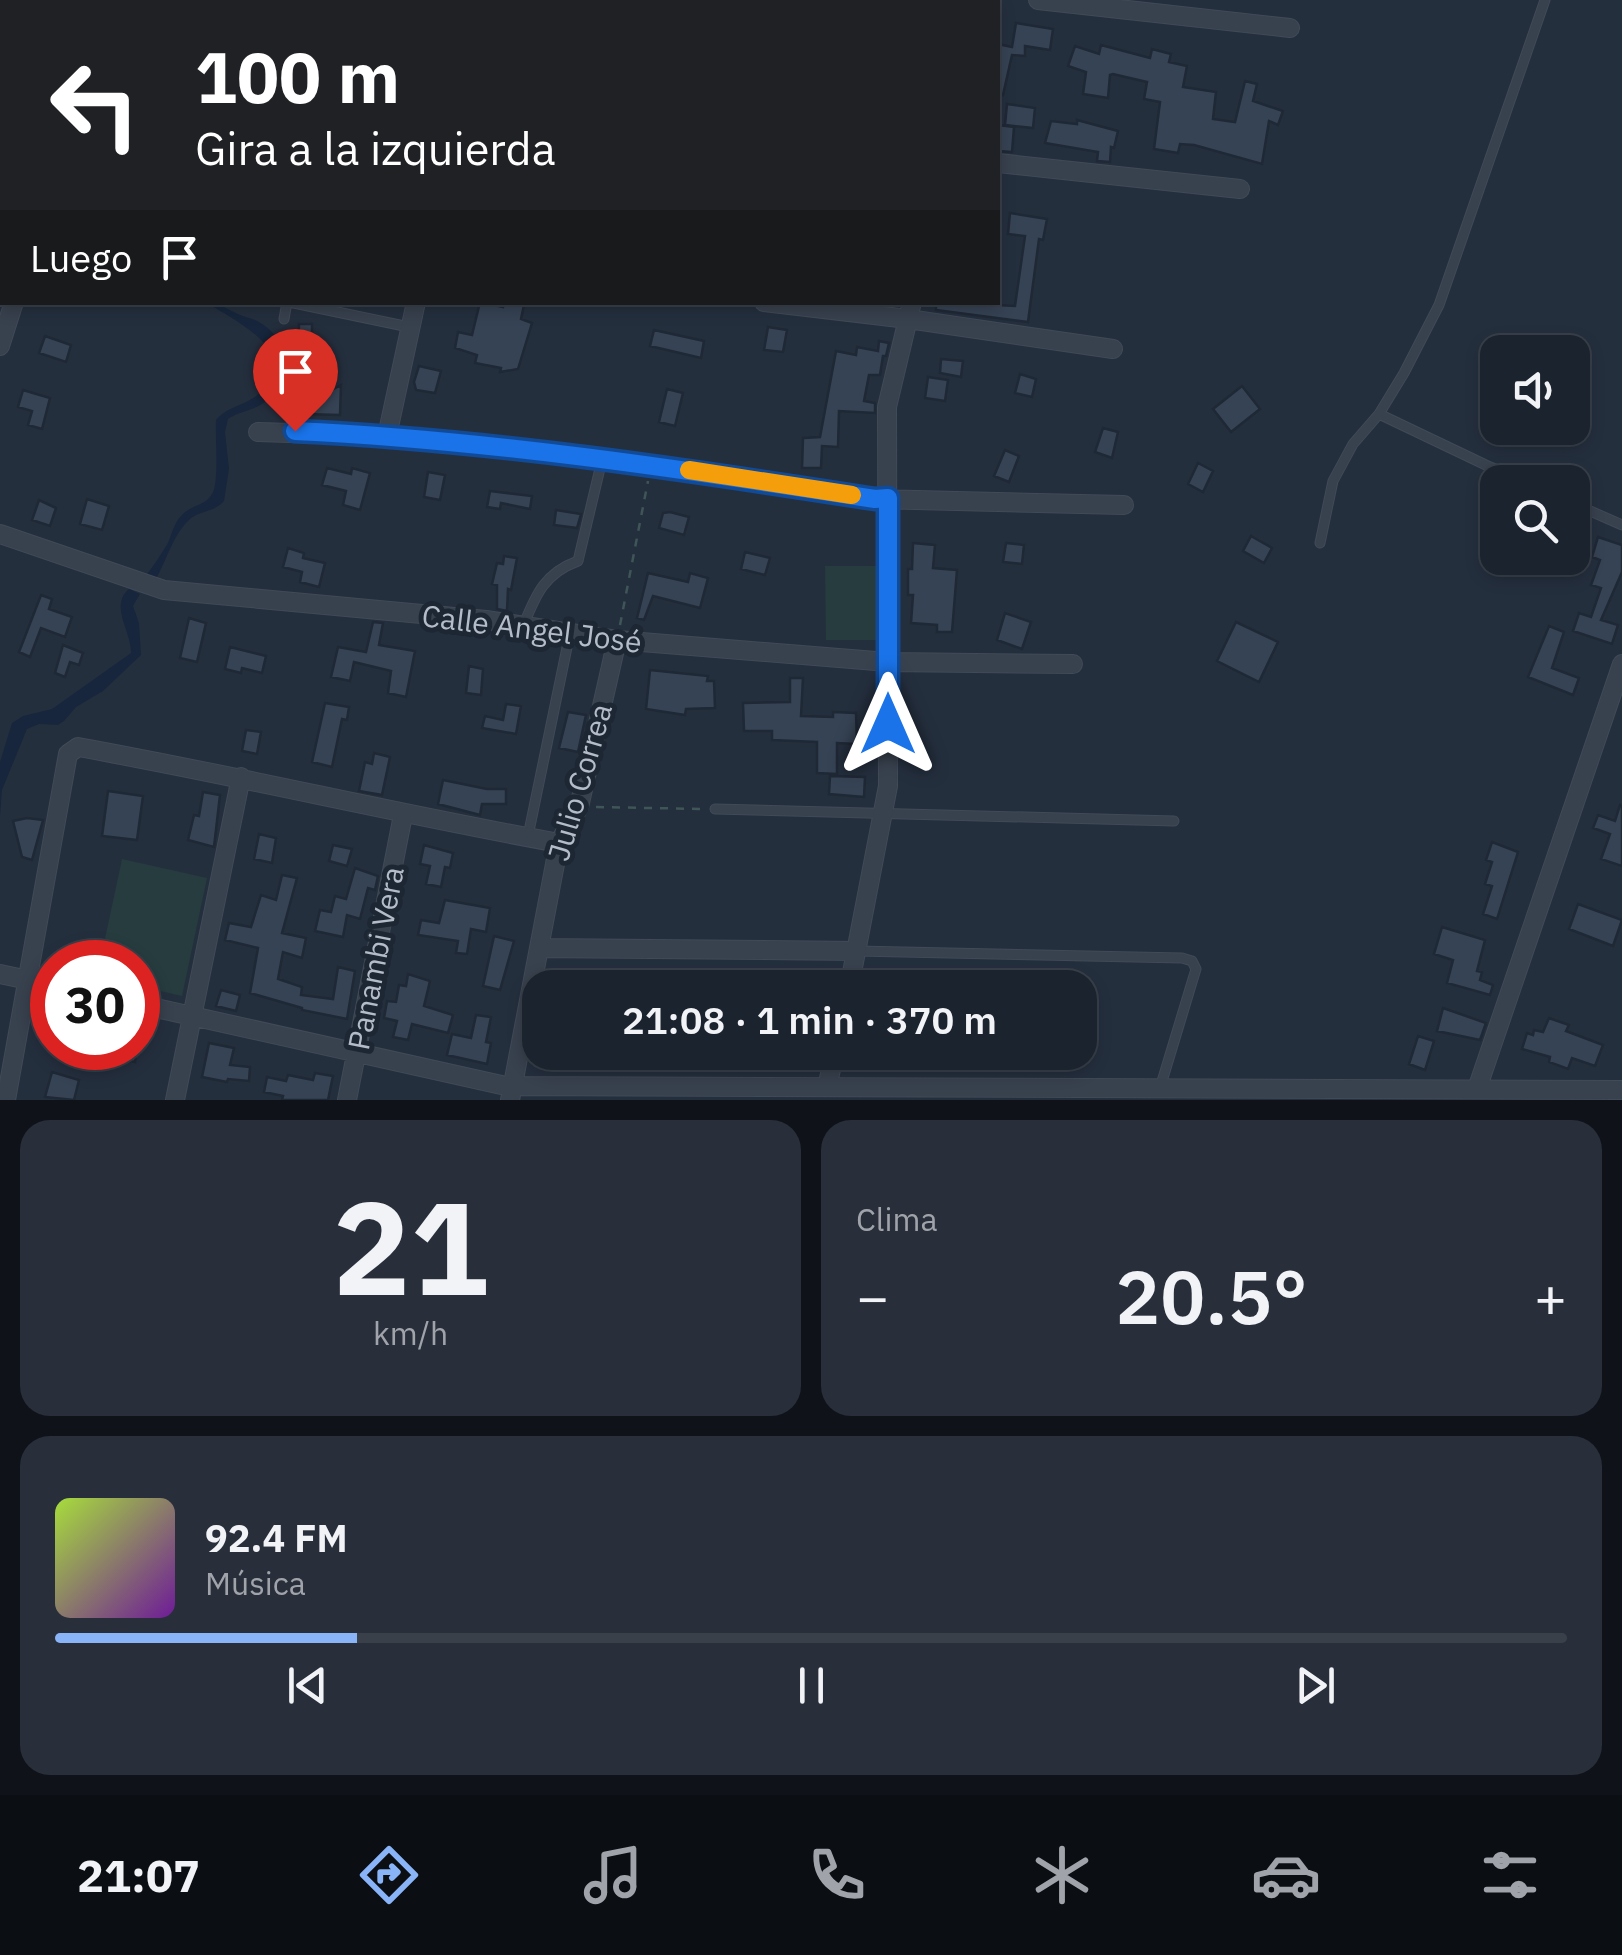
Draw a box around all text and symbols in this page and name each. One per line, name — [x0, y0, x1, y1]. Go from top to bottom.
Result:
text: 100 m — [195, 31, 400, 122]
icon: left — [30, 40, 160, 170]
text: Gira a la izquierda — [195, 119, 556, 177]
icon: arrive — [152, 230, 207, 285]
text: Luego — [30, 233, 132, 282]
pin — [253, 329, 338, 432]
map controls — [1480, 335, 1590, 575]
button: sound — [1480, 335, 1590, 445]
icon: arrive — [268, 344, 323, 399]
button: search — [1480, 465, 1590, 575]
street label: Calle Angel José — [420, 595, 644, 661]
position arrow — [836, 672, 940, 776]
street label: Julio Correa — [538, 699, 620, 865]
street label: Panambi Vera — [338, 863, 412, 1053]
speed limit sign: 30 — [30, 940, 160, 1070]
text: 21:08 · 1 min · 370 m — [622, 995, 997, 1044]
text: 21 — [332, 1162, 489, 1331]
text: Clima — [856, 1198, 938, 1240]
text: 20.5° — [1115, 1247, 1308, 1345]
text: − — [856, 1261, 889, 1332]
text: + — [1534, 1261, 1567, 1332]
text: km/h — [373, 1312, 448, 1354]
text: 92.4 FM — [205, 1513, 348, 1562]
text: Música — [205, 1562, 306, 1604]
icon: previous — [280, 1658, 335, 1713]
icon: pause — [784, 1658, 839, 1713]
icon: next — [1288, 1658, 1343, 1713]
icon: directions — [354, 1840, 424, 1910]
icon: music — [578, 1840, 648, 1910]
icon: phone — [802, 1840, 872, 1910]
icon: climate — [1027, 1840, 1097, 1910]
icon: car — [1251, 1840, 1321, 1910]
icon: filters — [1475, 1840, 1545, 1910]
text: 21:07 — [77, 1846, 200, 1904]

